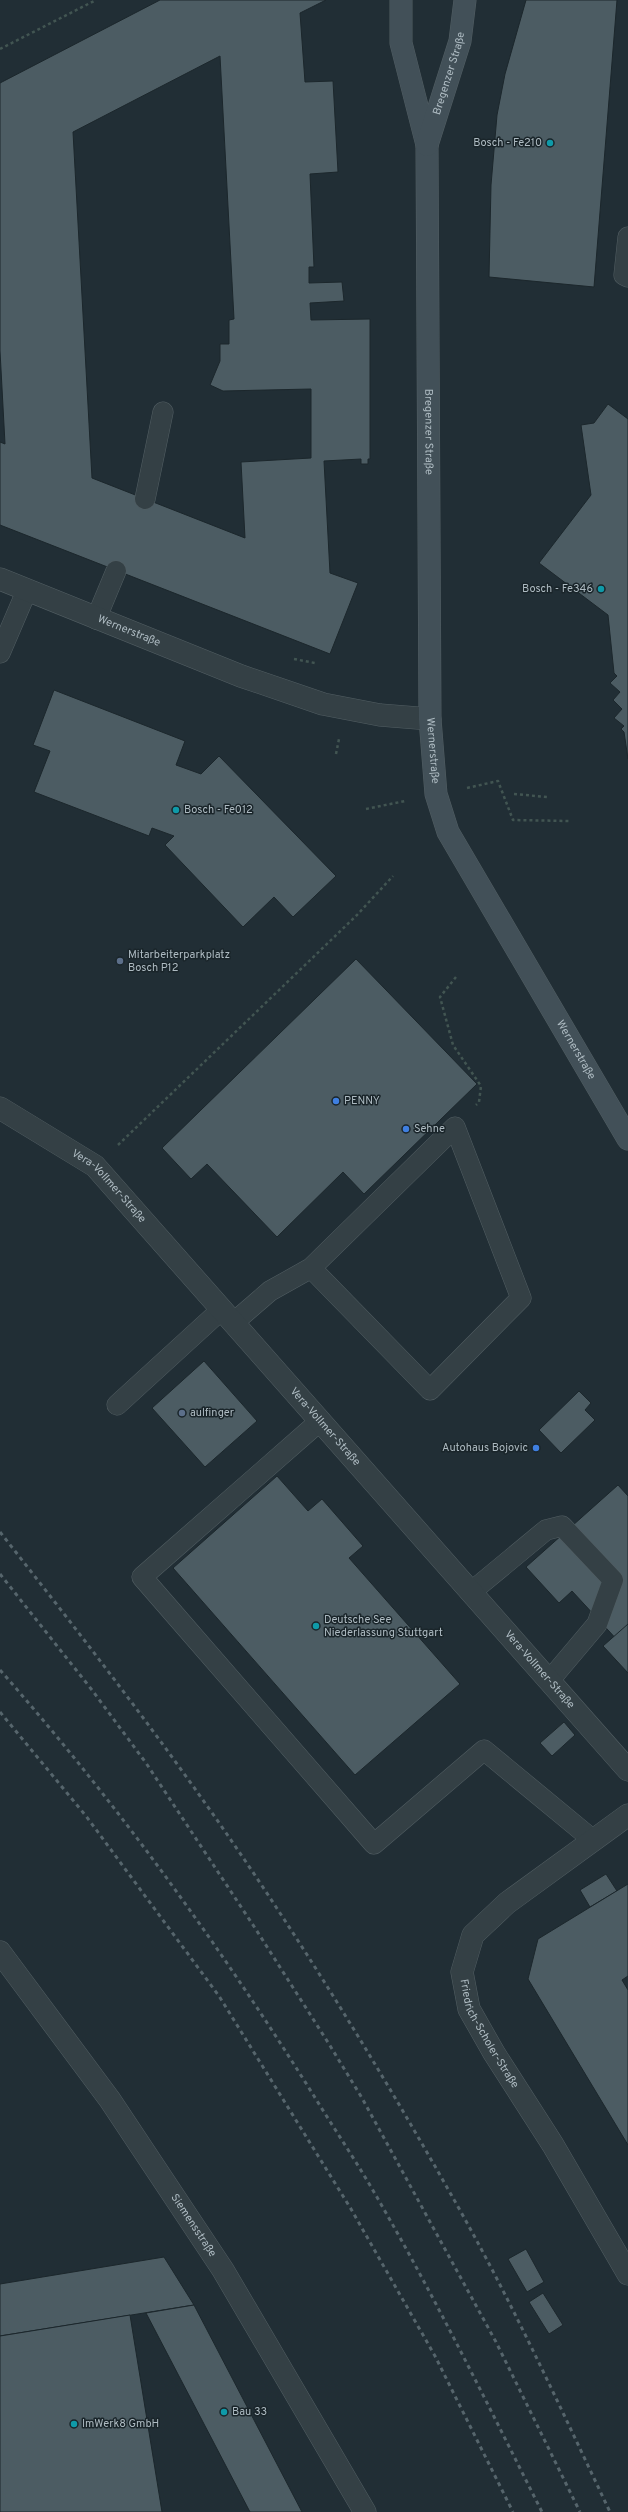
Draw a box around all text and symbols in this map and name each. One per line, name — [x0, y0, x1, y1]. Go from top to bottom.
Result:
street label: Bregenzer Straße — [430, 31, 468, 117]
place label: Bosch - Fe210 — [473, 136, 542, 150]
marker: Bosch - Fe210 — [545, 138, 555, 148]
street label: Bregenzer Straße — [421, 389, 436, 475]
place label: Bosch - Fe346 — [522, 582, 593, 596]
marker: Bosch - Fe346 — [596, 584, 606, 594]
street label: Wernerstraße — [95, 612, 162, 650]
street label: Wernerstraße — [423, 717, 442, 784]
place label: Bosch - Fe012 — [184, 803, 253, 817]
marker: Bosch - Fe012 — [171, 805, 181, 815]
place label: Mitarbeiterparkplatz Bosch P12 — [128, 948, 230, 975]
marker: Mitarbeiterparkplatz Bosch P12 — [115, 956, 125, 966]
street label: Wernerstraße — [553, 1018, 599, 1082]
place label: PENNY — [344, 1094, 380, 1108]
marker: PENNY — [331, 1096, 341, 1106]
place label: Sehne — [414, 1122, 445, 1136]
marker: Sehne — [401, 1124, 411, 1134]
street label: Vera-Vollmer-Straße — [69, 1146, 149, 1226]
street label: Vera-Vollmer-Straße — [287, 1385, 363, 1469]
place label: aulfinger — [190, 1406, 235, 1420]
marker: aulfinger — [177, 1408, 187, 1418]
place label: Autohaus Bojovic — [442, 1441, 528, 1455]
marker: Autohaus Bojovic — [531, 1443, 541, 1453]
place label: Deutsche See Niederlassung Stuttgart — [324, 1613, 443, 1640]
marker: Deutsche See Niederlassung Stuttgart — [311, 1621, 321, 1631]
street label: Vera-Vollmer-Straße — [501, 1628, 578, 1712]
street label: Friedrich-Scholer-Straße — [456, 1978, 522, 2091]
street label: Siemensstraße — [167, 2191, 219, 2260]
place label: Bau 33 — [232, 2405, 267, 2419]
marker: Bau 33 — [219, 2407, 229, 2417]
place label: ImWerk8 GmbH — [82, 2417, 159, 2431]
marker: ImWerk8 GmbH — [69, 2419, 79, 2429]

